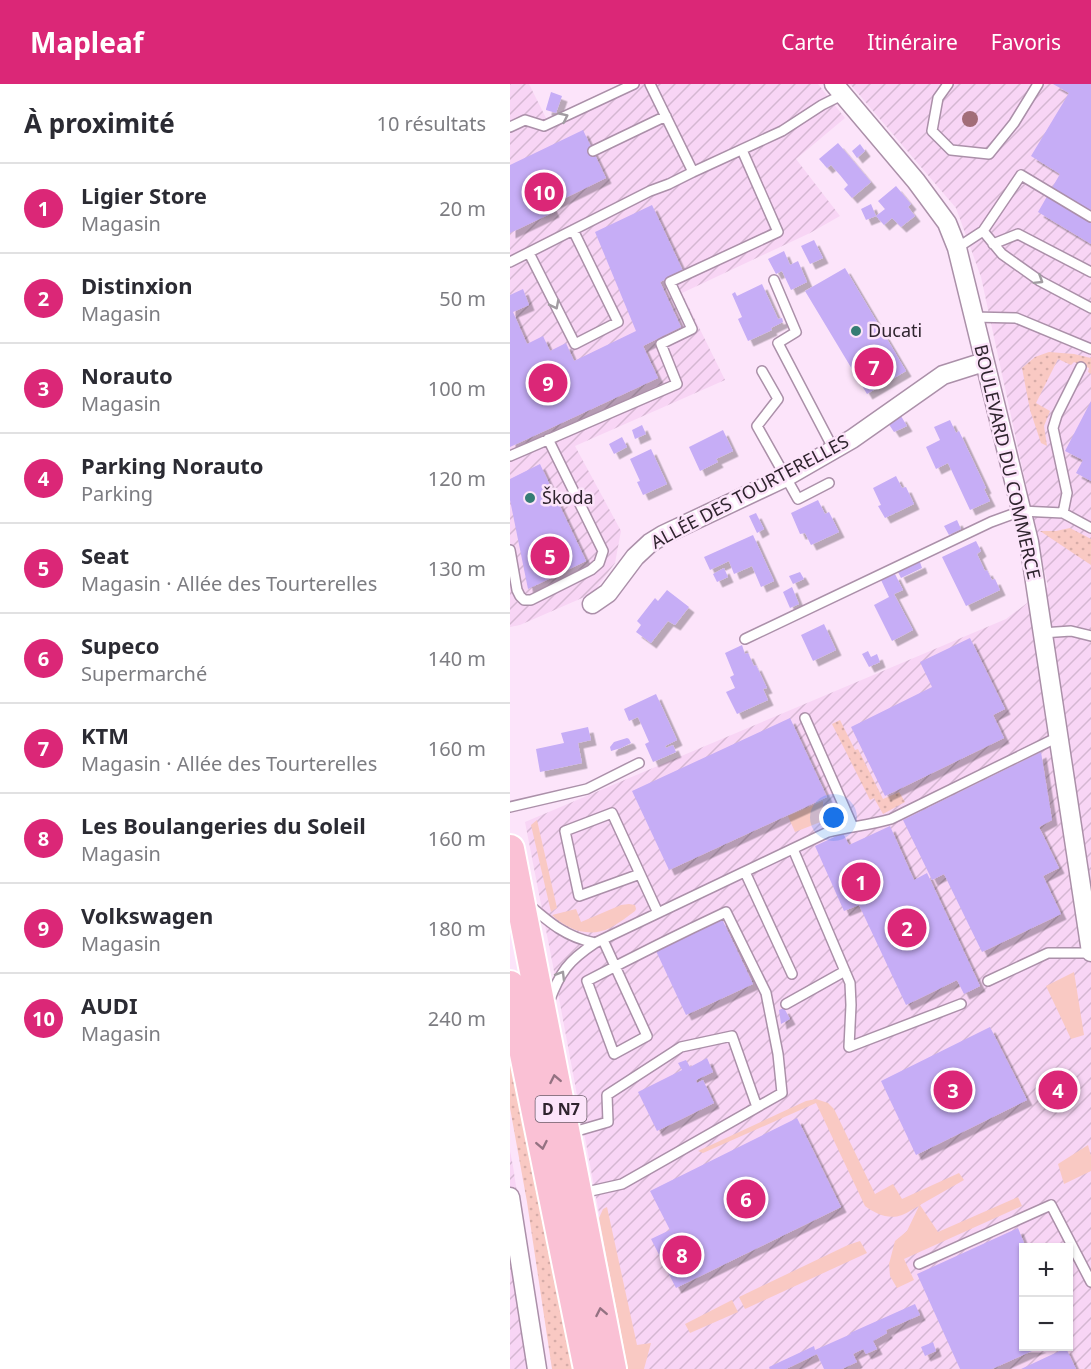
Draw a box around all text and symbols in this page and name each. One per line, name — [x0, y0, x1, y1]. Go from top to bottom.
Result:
text: Mapleaf — [30, 23, 144, 61]
text: Carte — [781, 28, 834, 56]
text: Itinéraire — [867, 28, 958, 56]
text: Favoris — [991, 28, 1061, 56]
text: À proximité — [24, 105, 175, 141]
text: 10 résultats — [376, 110, 486, 137]
one-way arrow — [557, 112, 568, 124]
pin: 10 — [525, 170, 564, 214]
text: Ligier Store — [81, 180, 207, 210]
text: 1 — [38, 195, 49, 222]
text: 20 m — [439, 195, 486, 222]
text: Magasin — [81, 210, 161, 237]
text: Distinxion — [81, 270, 193, 300]
one-way arrow — [1033, 272, 1043, 284]
text: 2 — [38, 285, 49, 312]
text: 50 m — [439, 285, 486, 312]
one-way arrow — [548, 299, 559, 310]
text: Magasin — [81, 300, 161, 327]
place label: Ducati — [868, 318, 922, 342]
marker: Ducati — [849, 324, 863, 338]
street label: BOULEVARD DU COMMERCE — [969, 342, 1047, 582]
pin: 7 — [854, 344, 894, 390]
text: Norauto — [81, 360, 173, 390]
pin: 9 — [528, 360, 567, 406]
text: 3 — [38, 375, 49, 402]
text: 100 m — [428, 375, 486, 402]
text: Magasin — [81, 390, 161, 417]
street label: ALLÉE DES TOURTERELLES — [646, 429, 853, 554]
text: Parking Norauto — [81, 450, 264, 480]
text: 4 — [38, 465, 49, 492]
text: 120 m — [428, 465, 486, 492]
text: Parking — [81, 480, 153, 507]
place label: Škoda — [542, 485, 594, 509]
marker: Škoda — [523, 491, 537, 505]
pin: 5 — [530, 534, 570, 578]
text: Seat — [81, 540, 129, 570]
text: 5 — [38, 555, 49, 582]
text: 130 m — [428, 555, 486, 582]
text: Magasin · Allée des Tourterelles — [81, 570, 377, 597]
text: Supeco — [81, 630, 160, 660]
text: 6 — [38, 645, 49, 672]
text: 140 m — [428, 645, 486, 672]
text: Supermarché — [81, 660, 207, 687]
text: KTM — [81, 720, 129, 750]
text: 7 — [38, 735, 49, 762]
text: 160 m — [428, 735, 486, 762]
text: Magasin · Allée des Tourterelles — [81, 750, 377, 777]
your location — [819, 803, 848, 832]
text: Les Boulangeries du Soleil — [81, 810, 366, 840]
text: 8 — [38, 825, 49, 852]
text: 160 m — [428, 825, 486, 852]
text: Magasin — [81, 840, 161, 867]
pin: 1 — [842, 860, 880, 904]
text: Volkswagen — [81, 900, 213, 930]
pin: 2 — [888, 906, 926, 950]
text: 9 — [38, 915, 49, 942]
text: 180 m — [428, 915, 486, 942]
text: Magasin — [81, 930, 161, 957]
one-way arrow — [554, 971, 566, 981]
text: AUDI — [81, 990, 138, 1020]
text: 10 — [32, 1005, 55, 1032]
text: 240 m — [428, 1005, 486, 1032]
text: Magasin — [81, 1020, 161, 1047]
pin: 3 — [934, 1068, 972, 1112]
pin: 4 — [1038, 1068, 1078, 1112]
one-way arrow — [549, 1074, 562, 1084]
road number: D N7 — [536, 1096, 586, 1122]
one-way arrow — [535, 1140, 548, 1150]
pin: 6 — [726, 1176, 766, 1222]
pin: 8 — [662, 1232, 702, 1278]
map controls — [1019, 1243, 1073, 1351]
button: + — [1019, 1243, 1073, 1297]
button: − — [1019, 1297, 1073, 1351]
one-way arrow — [595, 1307, 608, 1317]

